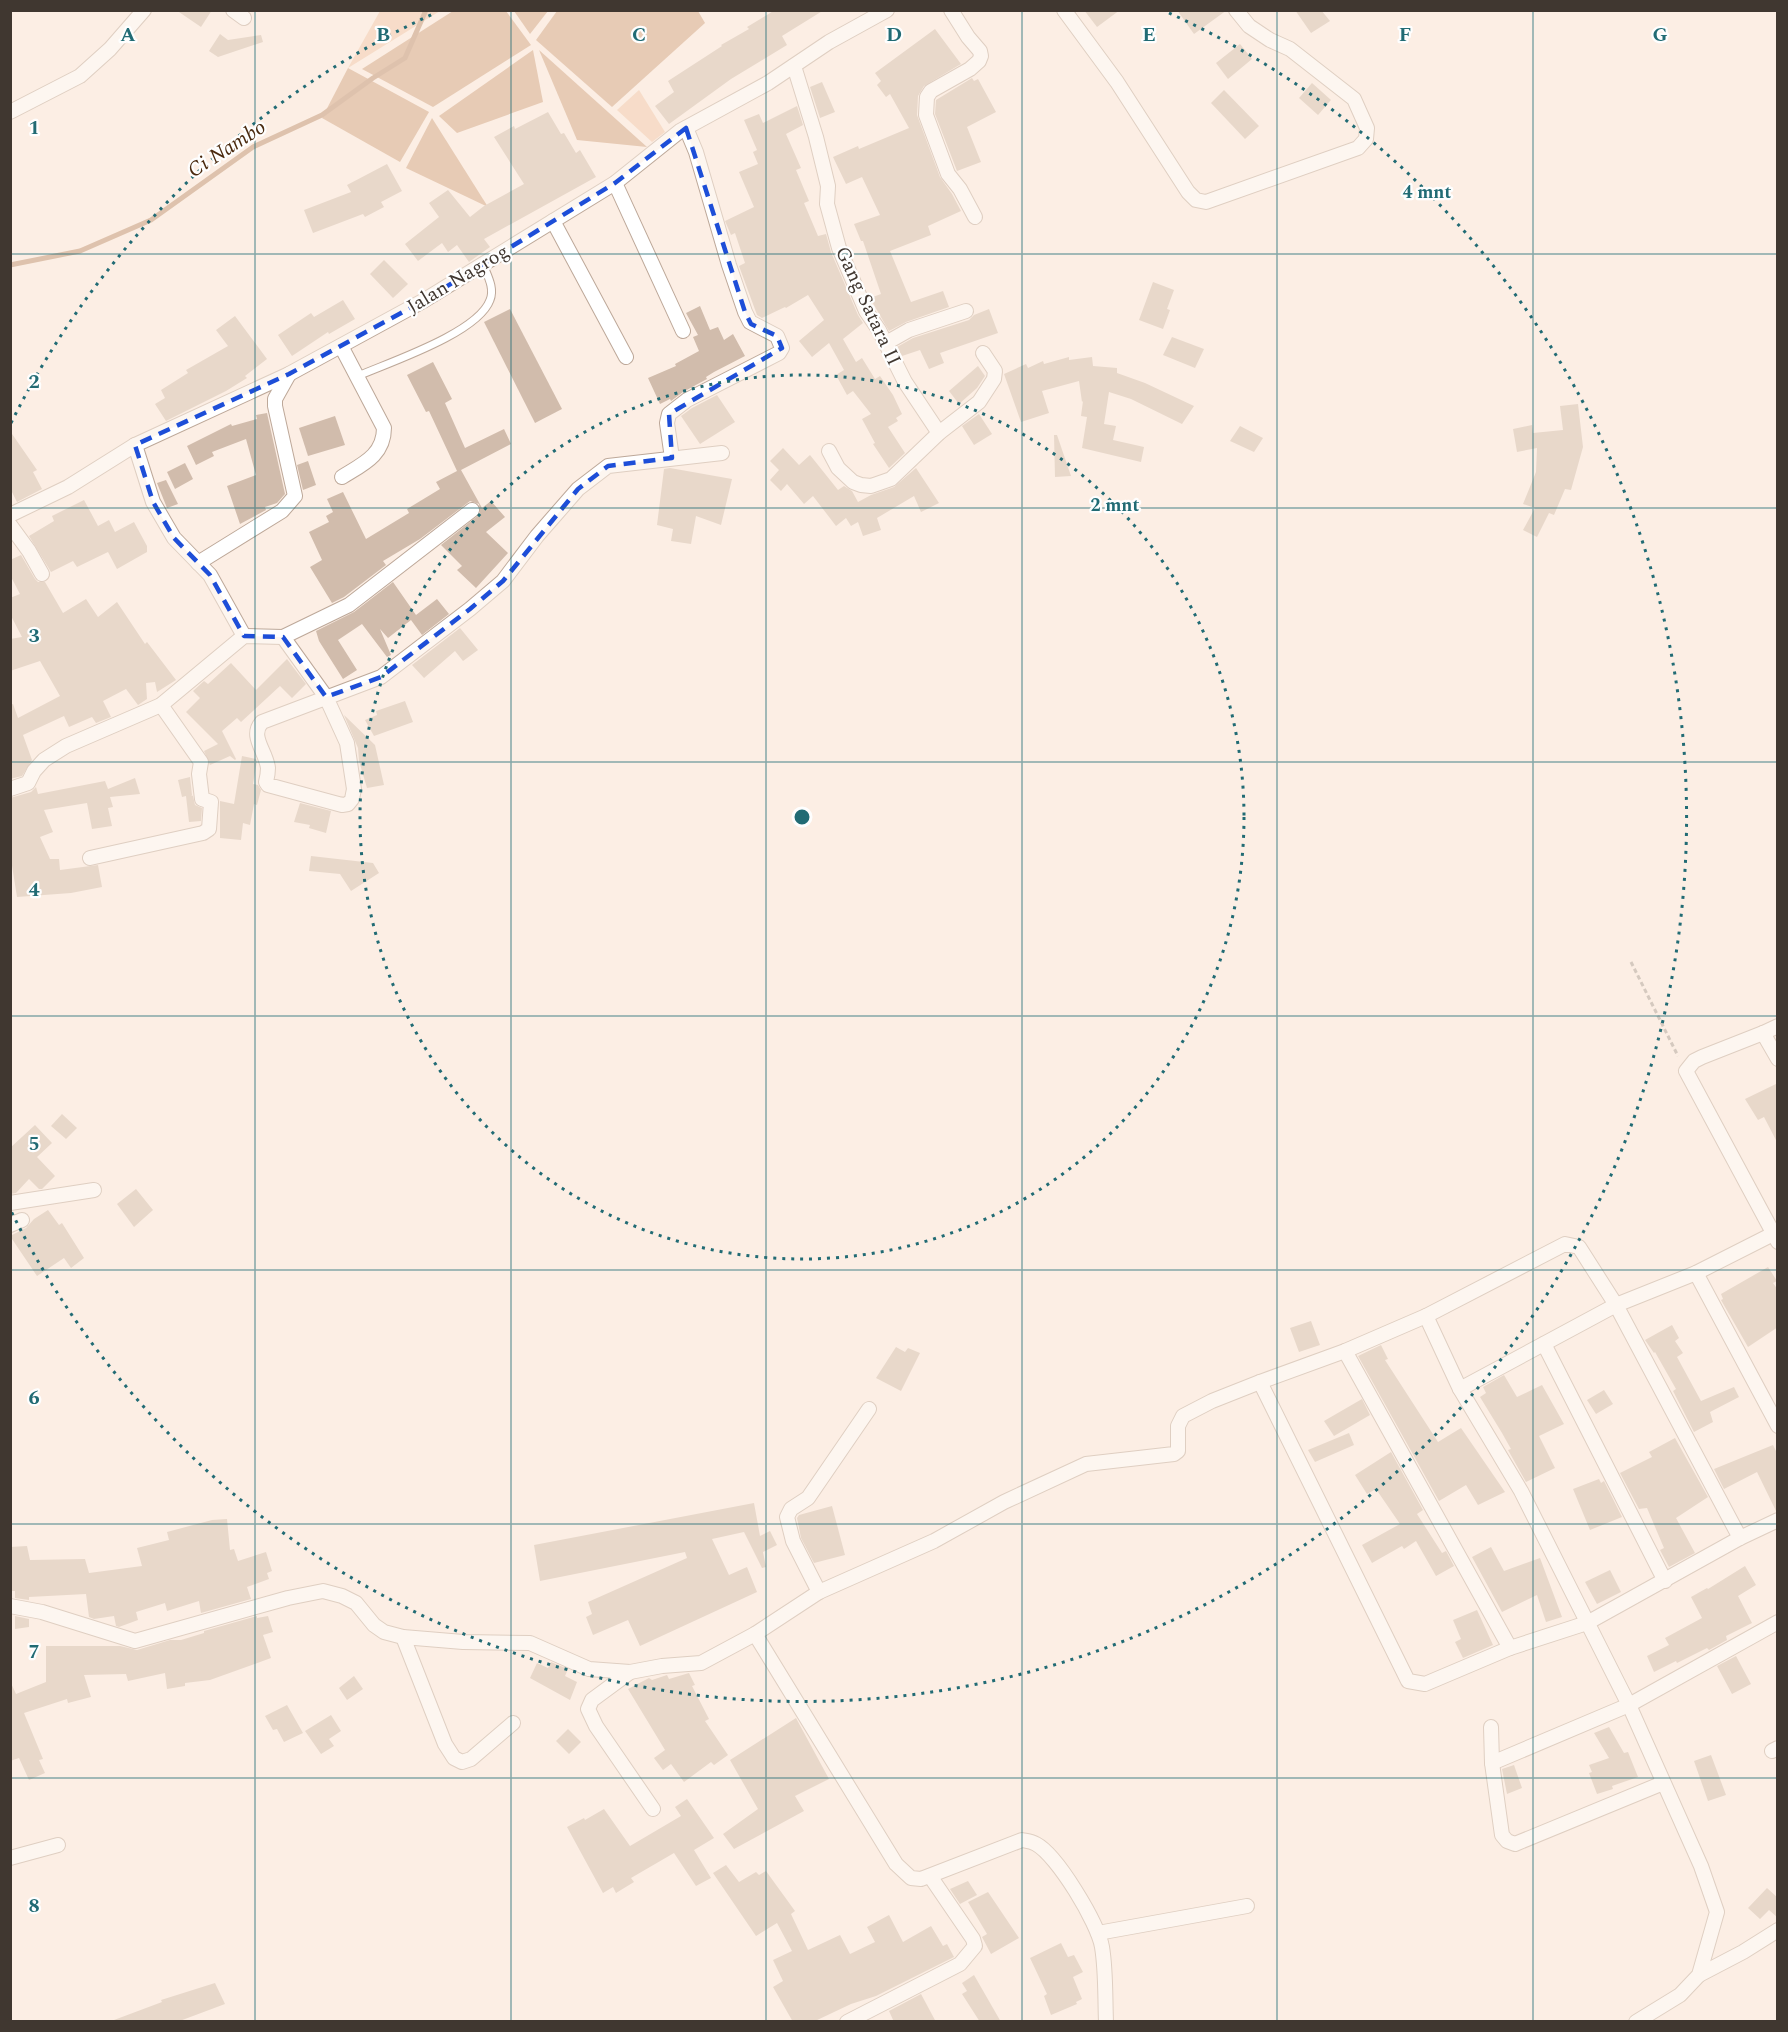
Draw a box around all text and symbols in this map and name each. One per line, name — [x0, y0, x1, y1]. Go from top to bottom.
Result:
text: A — [120, 20, 136, 50]
text: B — [376, 20, 390, 50]
text: C — [632, 20, 646, 50]
text: D — [886, 20, 902, 50]
text: E — [1142, 20, 1156, 50]
text: F — [1399, 20, 1411, 50]
text: G — [1652, 20, 1668, 50]
water label: Ci Nambo — [181, 112, 273, 186]
text: 1 — [28, 113, 40, 143]
text: 4 mnt — [1403, 179, 1451, 206]
street label: Jalan Nagrog — [401, 237, 515, 321]
street label: Gang Satara II — [827, 241, 909, 371]
text: 2 — [28, 367, 40, 397]
text: 2 mnt — [1091, 492, 1139, 519]
text: 3 — [28, 621, 40, 651]
centre of rings — [792, 807, 812, 827]
text: 4 — [28, 875, 40, 905]
text: 5 — [28, 1129, 40, 1159]
text: 6 — [28, 1383, 40, 1413]
text: 7 — [28, 1637, 40, 1667]
text: 8 — [28, 1891, 40, 1921]

